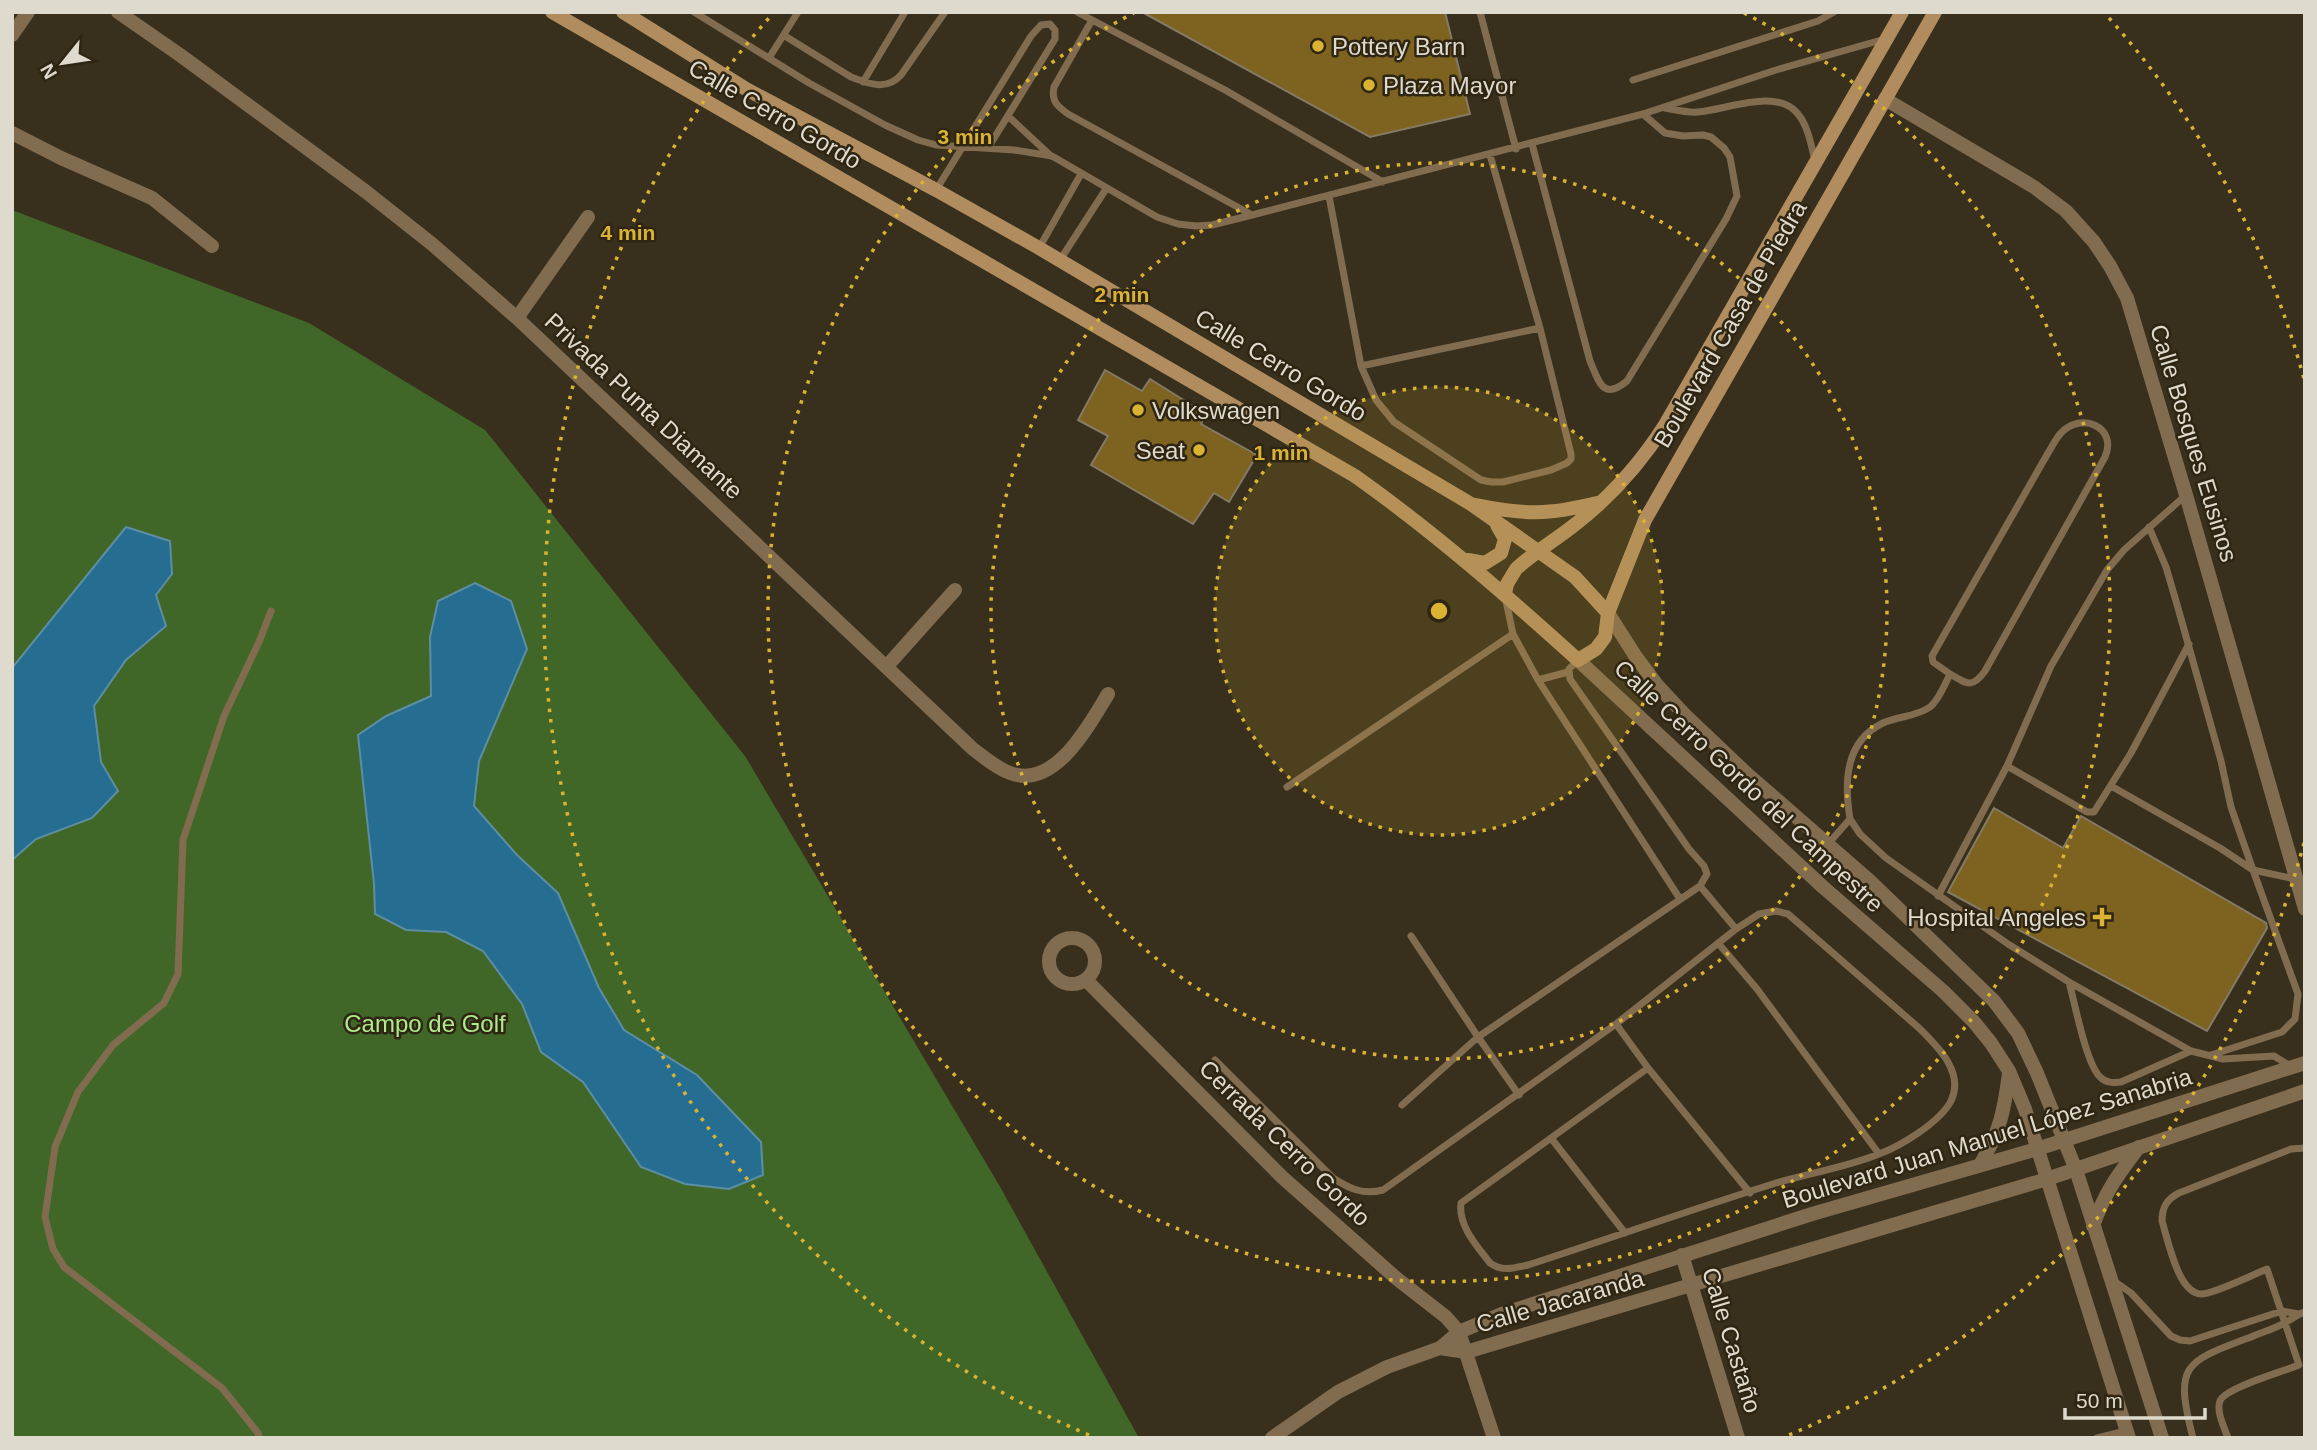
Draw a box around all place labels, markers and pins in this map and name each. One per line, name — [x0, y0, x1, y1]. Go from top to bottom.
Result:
place label: Pottery Barn — [1332, 33, 1465, 60]
marker: Pottery Barn — [1310, 38, 1326, 54]
place label: Plaza Mayor — [1383, 72, 1516, 99]
marker: Plaza Mayor — [1361, 77, 1377, 93]
place label: Volkswagen — [1152, 397, 1280, 424]
marker: Volkswagen — [1130, 402, 1146, 418]
place label: Seat — [1136, 437, 1185, 464]
marker: Seat — [1191, 442, 1207, 458]
centre of rings — [1427, 599, 1451, 623]
place label: Hospital Angeles — [1907, 904, 2086, 931]
marker: Hospital Angeles — [2092, 907, 2112, 927]

